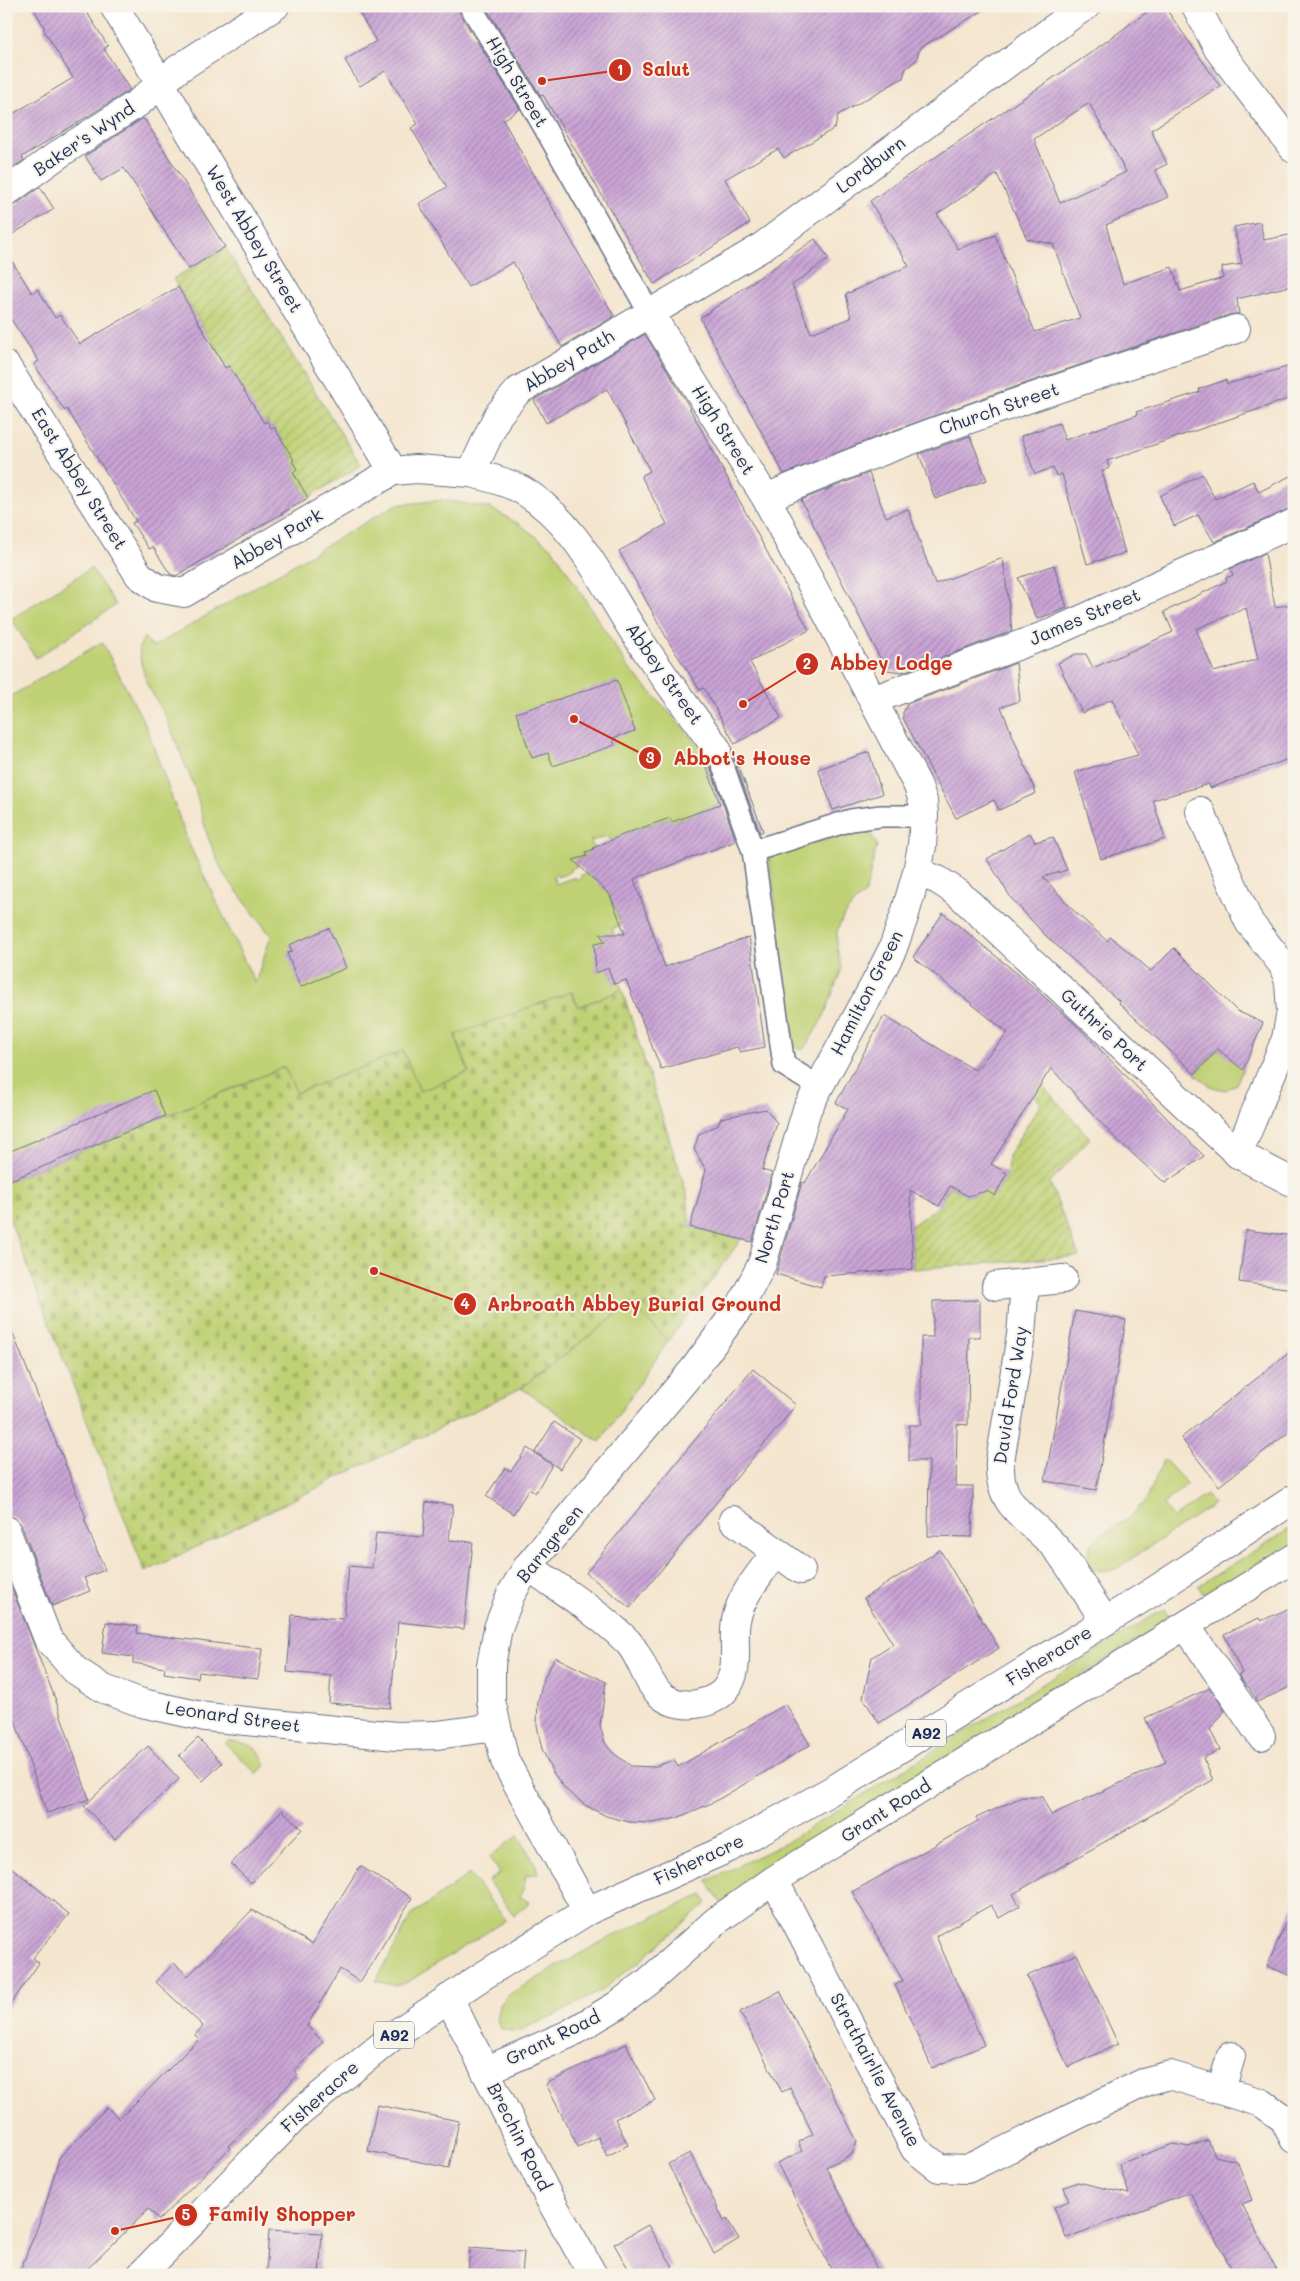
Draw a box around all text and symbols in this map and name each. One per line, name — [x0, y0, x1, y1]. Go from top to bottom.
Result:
street label: High Street — [481, 32, 554, 131]
callout: Salut — [607, 53, 700, 87]
text: Salut — [642, 56, 690, 81]
text: 1 — [617, 59, 623, 79]
street label: Baker's Wynd — [28, 95, 139, 181]
street label: Lordburn — [831, 130, 910, 198]
street label: West Abbey Street — [201, 160, 308, 317]
street label: Abbey Path — [519, 324, 618, 397]
street label: Church Street — [935, 376, 1062, 440]
street label: High Street — [687, 380, 761, 479]
street label: East Abbey Street — [26, 403, 133, 554]
street label: Abbey Park — [226, 502, 327, 574]
street label: James Street — [1025, 582, 1144, 650]
street label: Abbey Street — [621, 618, 709, 729]
callout: Abbey Lodge — [795, 647, 963, 681]
text: Abbey Lodge — [829, 650, 953, 675]
text: 2 — [803, 653, 811, 673]
callout: Abbot's House — [638, 741, 820, 775]
text: Abbot's House — [673, 745, 811, 770]
text: 3 — [645, 747, 655, 767]
street label: Hamilton Green — [824, 926, 908, 1059]
street label: Guthrie Port — [1056, 983, 1154, 1076]
street label: North Port — [749, 1168, 799, 1266]
callout: Arbroath Abbey Burial Ground — [452, 1287, 791, 1321]
text: Arbroath Abbey Burial Ground — [487, 1291, 781, 1316]
text: 4 — [460, 1293, 470, 1313]
street label: David Ford Way — [987, 1324, 1033, 1465]
street label: Barngreen — [511, 1500, 588, 1587]
street label: Fisheracre — [1001, 1619, 1096, 1691]
street label: Leonard Street — [164, 1695, 302, 1737]
road number: A92 — [906, 1720, 946, 1746]
street label: Grant Road — [836, 1773, 935, 1847]
street label: Fisheracre — [650, 1828, 747, 1890]
street label: Strathairlie Avenue — [825, 1988, 927, 2151]
street label: Grant Road — [501, 2004, 604, 2070]
road number: A92 — [374, 2022, 414, 2048]
street label: Fisheracre — [275, 2055, 363, 2138]
street label: Brechin Road — [482, 2078, 557, 2195]
callout: Family Shopper — [173, 2198, 365, 2232]
text: Family Shopper — [208, 2201, 356, 2226]
text: 5 — [182, 2204, 191, 2224]

